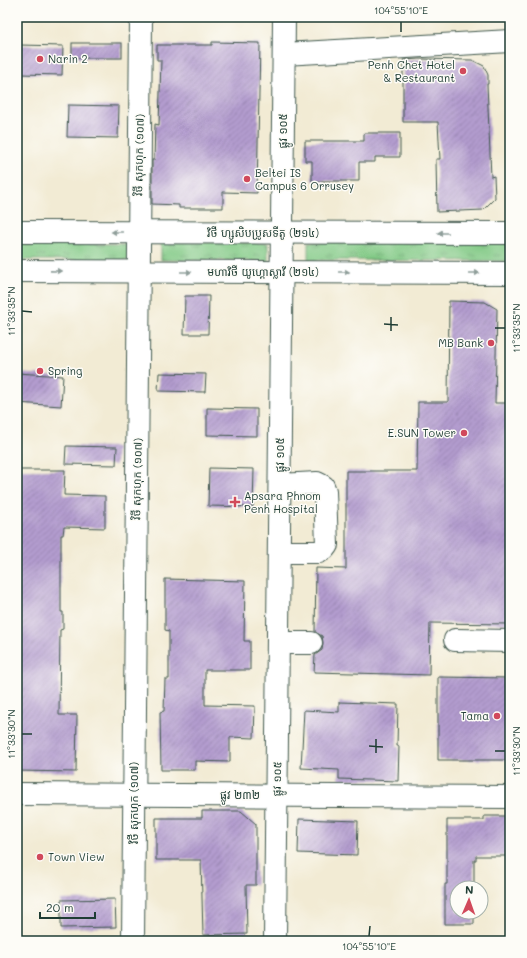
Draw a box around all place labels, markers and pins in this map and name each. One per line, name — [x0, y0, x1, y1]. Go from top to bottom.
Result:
place label: Narin 2 — [48, 51, 88, 66]
marker: Narin 2 — [35, 54, 45, 64]
place label: Penh Chet Hotel & Restaurant — [368, 57, 455, 85]
marker: Penh Chet Hotel & Restaurant — [458, 66, 468, 76]
place label: Beltei IS Campus 6 Orrusey — [255, 165, 354, 193]
marker: Beltei IS Campus 6 Orrusey — [242, 174, 252, 184]
place label: MB Bank — [438, 335, 483, 350]
marker: MB Bank — [486, 338, 496, 348]
place label: Spring — [48, 363, 82, 378]
marker: Spring — [35, 366, 45, 376]
place label: E.SUN Tower — [388, 425, 456, 440]
marker: E.SUN Tower — [459, 428, 469, 438]
place label: Apsara Phnom Penh Hospital — [244, 488, 321, 516]
marker: Apsara Phnom Penh Hospital — [229, 496, 241, 508]
place label: Tama — [460, 708, 489, 723]
marker: Tama — [492, 711, 502, 721]
place label: Town View — [48, 849, 105, 864]
marker: Town View — [35, 852, 45, 862]

